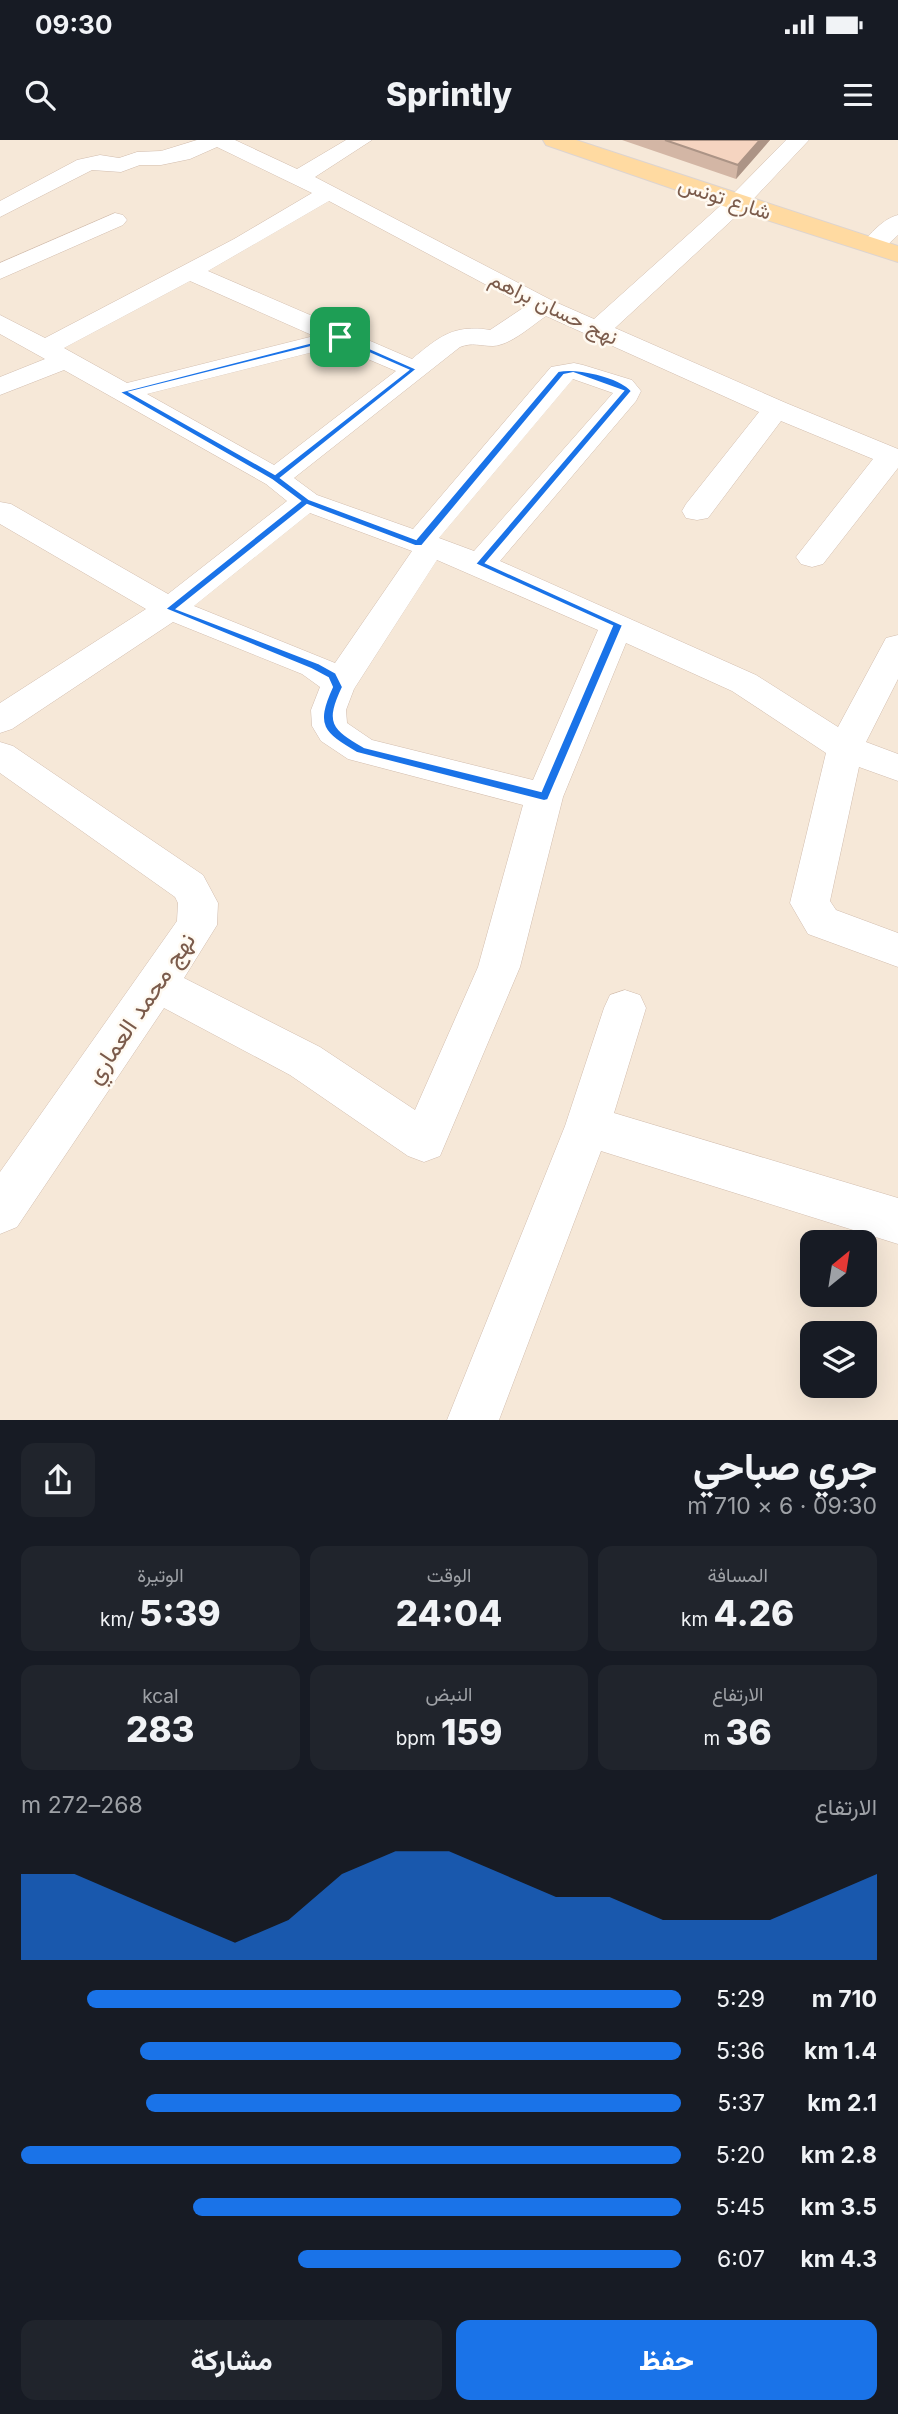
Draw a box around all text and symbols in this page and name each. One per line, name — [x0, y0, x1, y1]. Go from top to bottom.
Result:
text: 09:30 — [35, 9, 112, 40]
text: Sprintly — [386, 75, 512, 114]
icon: search — [21, 76, 59, 114]
icon: menu — [839, 76, 877, 114]
street label: شارع تونس — [675, 171, 774, 227]
street label: نهج حسان براهم — [485, 266, 622, 352]
pin — [310, 307, 370, 367]
icon: arrive — [321, 318, 359, 356]
street label: نهج محمد العماري — [79, 927, 205, 1092]
north arrow — [800, 1230, 877, 1307]
map controls — [800, 1230, 877, 1398]
button: layers — [800, 1321, 877, 1398]
button: share — [21, 1443, 95, 1517]
text: جري صباحي — [693, 1443, 877, 1489]
text: 09:30 · 6 × 710 m — [687, 1492, 877, 1520]
text: الوتيرة — [137, 1564, 184, 1587]
text: الوقت — [427, 1564, 471, 1587]
text: المسافة — [708, 1564, 768, 1587]
text: 5:39 — [139, 1592, 221, 1634]
text: 24:04 — [396, 1592, 502, 1634]
text: 4.26 — [714, 1592, 794, 1634]
text: /km — [100, 1608, 139, 1631]
text: km — [681, 1608, 714, 1631]
text: النبض — [426, 1683, 473, 1706]
text: الارتفاع — [712, 1683, 763, 1706]
text: kcal — [142, 1685, 179, 1708]
text: 283 — [126, 1708, 195, 1750]
text: 159 — [441, 1711, 502, 1753]
text: 36 — [726, 1711, 772, 1753]
text: bpm — [396, 1727, 441, 1750]
text: m — [704, 1727, 726, 1750]
text: 268–272 m — [21, 1791, 143, 1819]
text: الارتفاع — [815, 1793, 877, 1821]
text: 5:29 — [716, 1985, 765, 2013]
text: 710 m — [812, 1985, 877, 2013]
text: 5:36 — [716, 2037, 765, 2065]
text: 1.4 km — [804, 2037, 877, 2065]
text: 5:37 — [717, 2089, 765, 2117]
text: 2.1 km — [807, 2089, 877, 2117]
text: 5:20 — [716, 2141, 765, 2169]
text: 2.8 km — [801, 2141, 877, 2169]
text: 5:45 — [716, 2193, 765, 2221]
text: 3.5 km — [801, 2193, 877, 2221]
text: 6:07 — [717, 2245, 765, 2273]
text: 4.3 km — [800, 2245, 877, 2273]
button: مشاركة — [21, 2320, 442, 2400]
button: حفظ — [456, 2320, 877, 2400]

